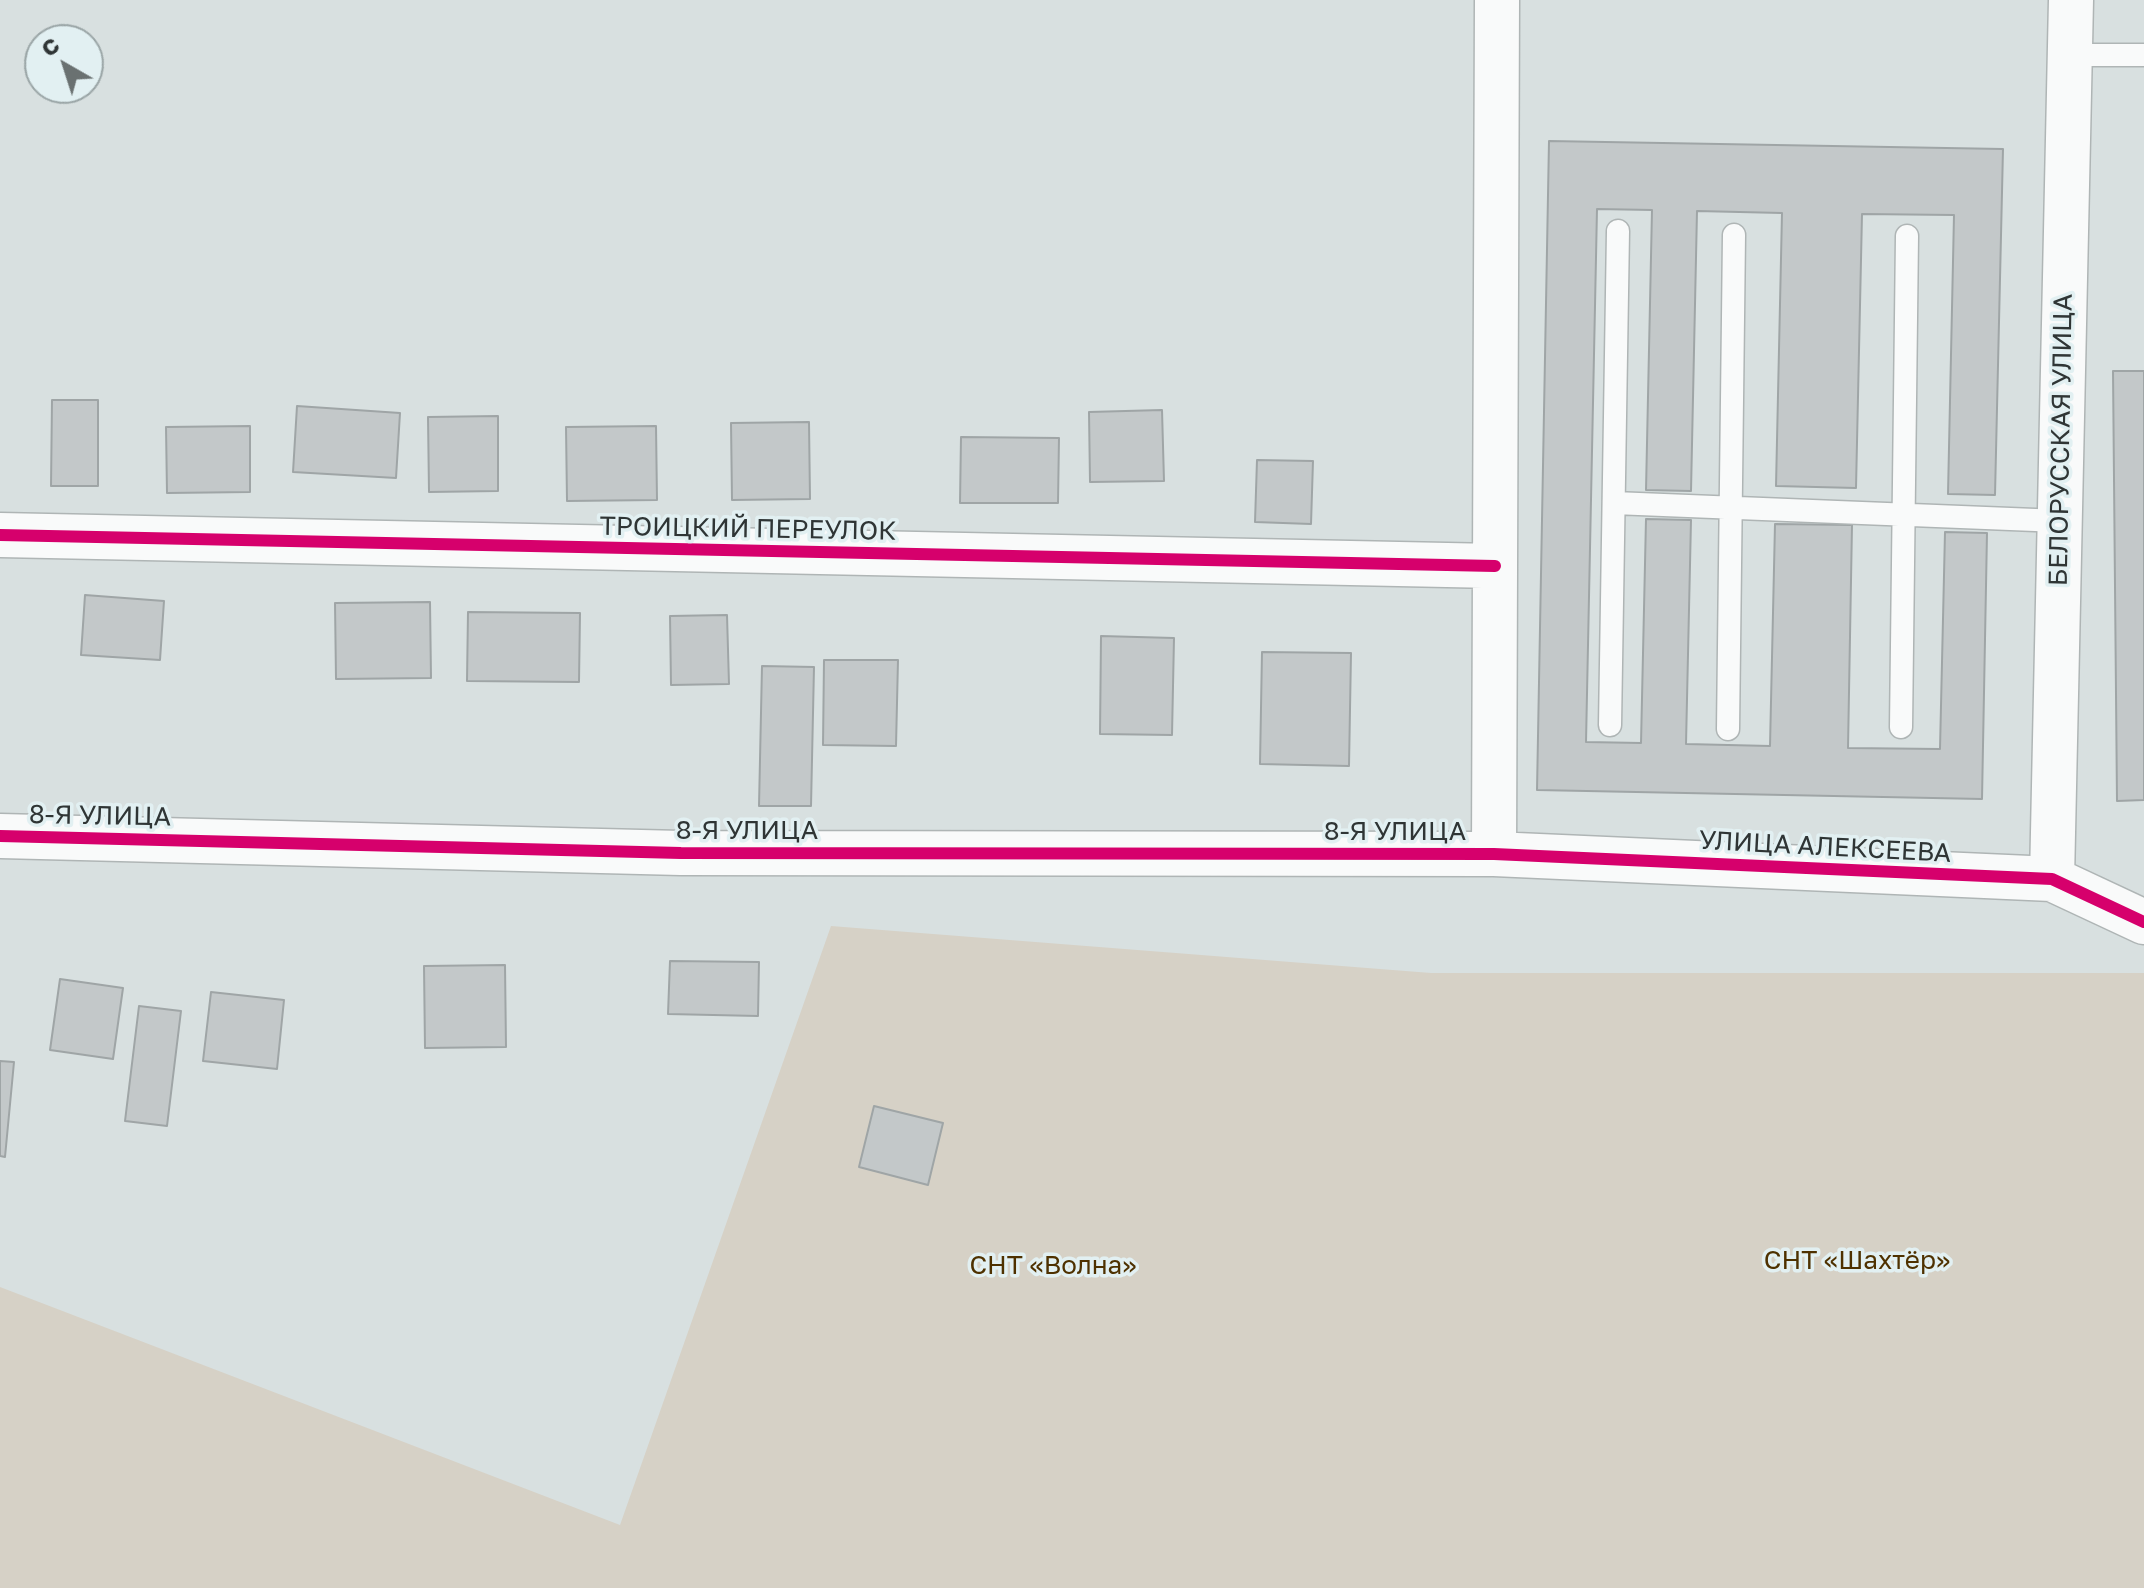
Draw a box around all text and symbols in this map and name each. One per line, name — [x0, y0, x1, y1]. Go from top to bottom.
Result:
north arrow — [24, 24, 104, 104]
text: С — [35, 31, 64, 62]
street label: БЕЛОРУССКАЯ УЛИЦА — [2043, 294, 2079, 586]
street label: ТРОИЦКИЙ ПЕРЕУЛОК — [599, 511, 897, 547]
street label: 8-Я УЛИЦА — [29, 799, 171, 833]
street label: 8-Я УЛИЦА — [676, 815, 818, 847]
street label: 8-Я УЛИЦА — [1324, 816, 1466, 848]
street label: УЛИЦА АЛЕКСЕЕВА — [1698, 825, 1952, 869]
park label: СНТ «Шахтёр» — [1764, 1245, 1950, 1277]
park label: СНТ «Волна» — [969, 1250, 1137, 1282]

